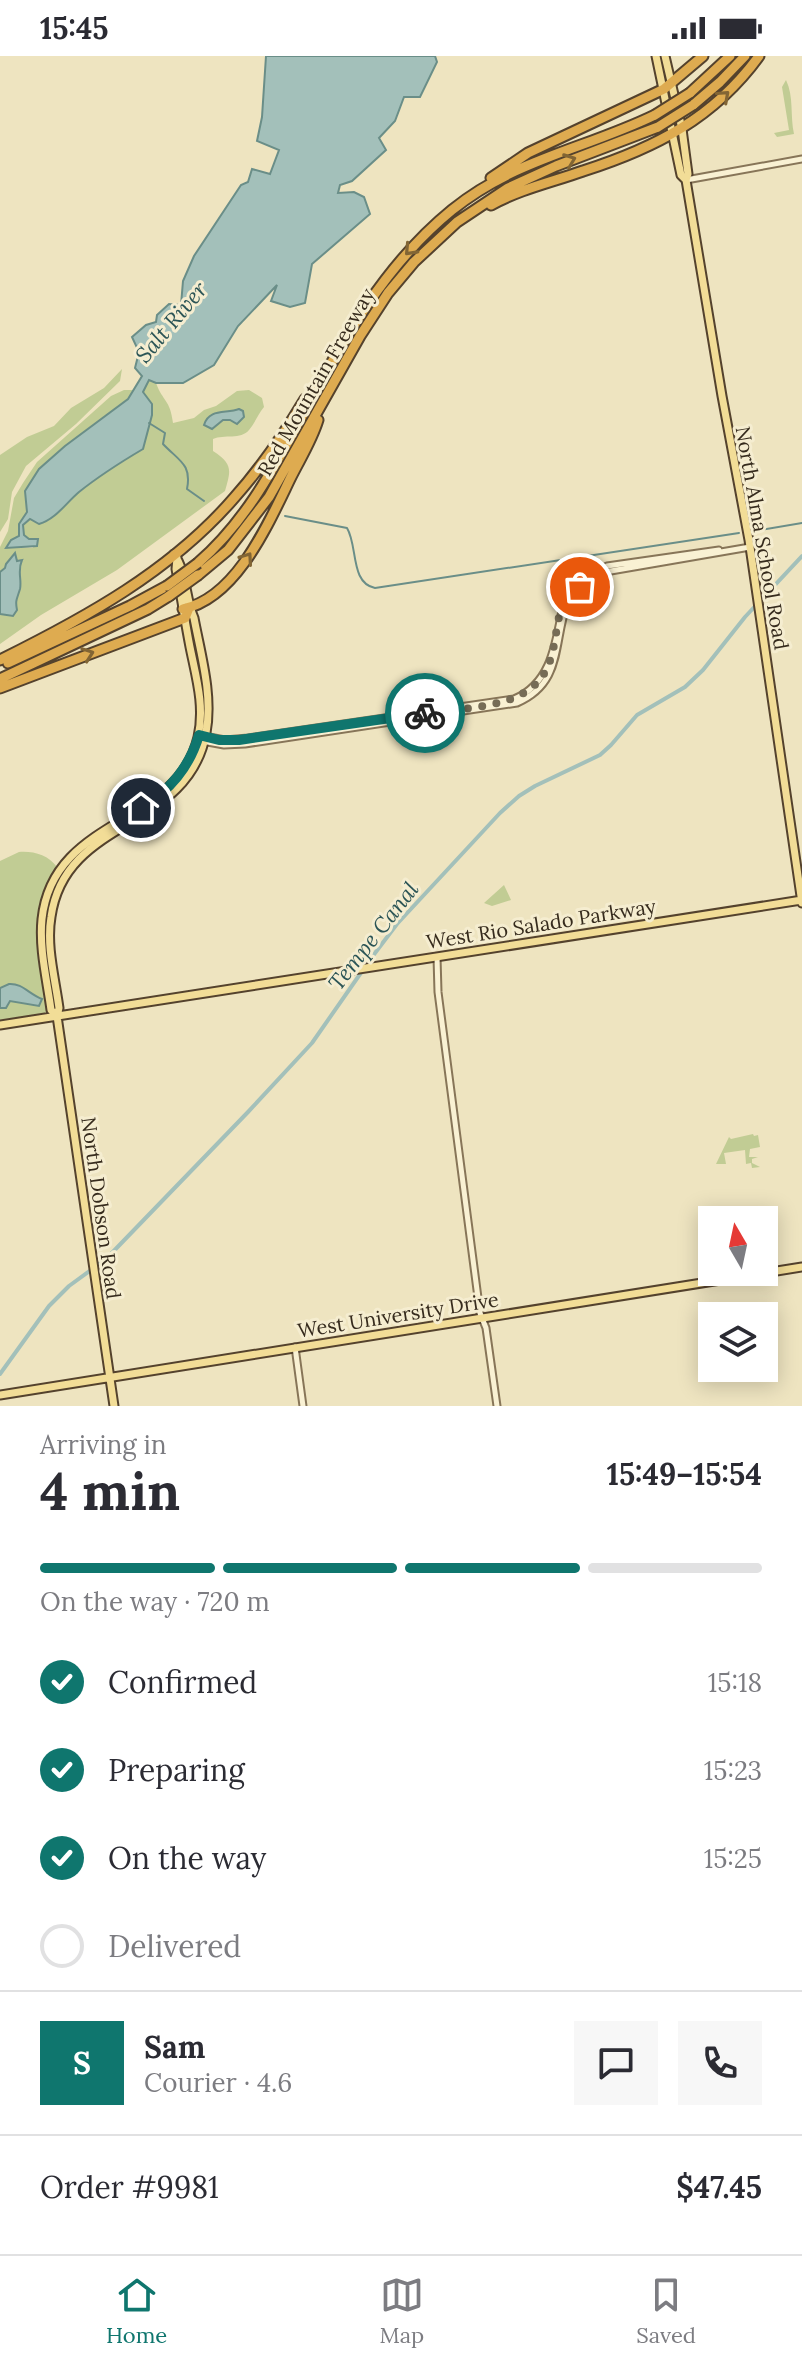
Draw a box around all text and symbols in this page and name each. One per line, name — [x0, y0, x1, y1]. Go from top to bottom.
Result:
text: 15:45 — [40, 9, 109, 47]
one-way arrow — [715, 91, 729, 106]
one-way arrow — [562, 153, 576, 170]
one-way arrow — [405, 241, 419, 255]
water label: Salt River — [129, 275, 214, 368]
street label: Red Mountain Freeway — [252, 283, 380, 480]
street label: North Alma School Road — [731, 424, 794, 652]
one-way arrow — [237, 552, 252, 566]
pin — [546, 553, 614, 621]
icon: bag — [558, 565, 602, 609]
one-way arrow — [80, 647, 94, 663]
courier — [385, 673, 465, 753]
icon: bike — [403, 691, 447, 735]
pin — [107, 774, 175, 842]
icon: home — [119, 786, 163, 830]
water label: Tempe Canal — [322, 876, 424, 996]
street label: West Rio Salado Parkway — [424, 893, 658, 954]
street label: North Dobson Road — [76, 1115, 127, 1301]
north arrow — [698, 1206, 778, 1286]
map controls — [698, 1206, 778, 1382]
street label: West University Drive — [296, 1286, 500, 1343]
button: layers — [698, 1302, 778, 1382]
text: Arriving in — [40, 1428, 167, 1461]
text: 15:49–15:54 — [607, 1455, 762, 1493]
text: 4 min — [40, 1458, 180, 1524]
text: On the way · 720 m — [40, 1585, 270, 1618]
icon: check — [40, 1660, 84, 1704]
text: Confirmed — [108, 1663, 257, 1701]
text: 15:18 — [708, 1666, 762, 1699]
icon: check — [40, 1748, 84, 1792]
text: Preparing — [108, 1751, 245, 1789]
text: 15:23 — [704, 1754, 762, 1787]
icon: check — [40, 1836, 84, 1880]
text: On the way — [108, 1839, 266, 1877]
text: 15:25 — [704, 1842, 762, 1875]
text: Delivered — [108, 1927, 241, 1965]
button: chat — [574, 2021, 658, 2105]
button: phone — [678, 2021, 762, 2105]
text: Sam — [144, 2028, 205, 2066]
text: S — [73, 2044, 91, 2082]
text: Courier · 4.6 — [144, 2066, 292, 2099]
text: Order #9981 — [40, 2168, 219, 2206]
text: $47.45 — [676, 2168, 762, 2206]
tab: Home — [106, 2273, 167, 2349]
tab: Map — [379, 2273, 424, 2349]
tab: Saved — [636, 2273, 696, 2349]

